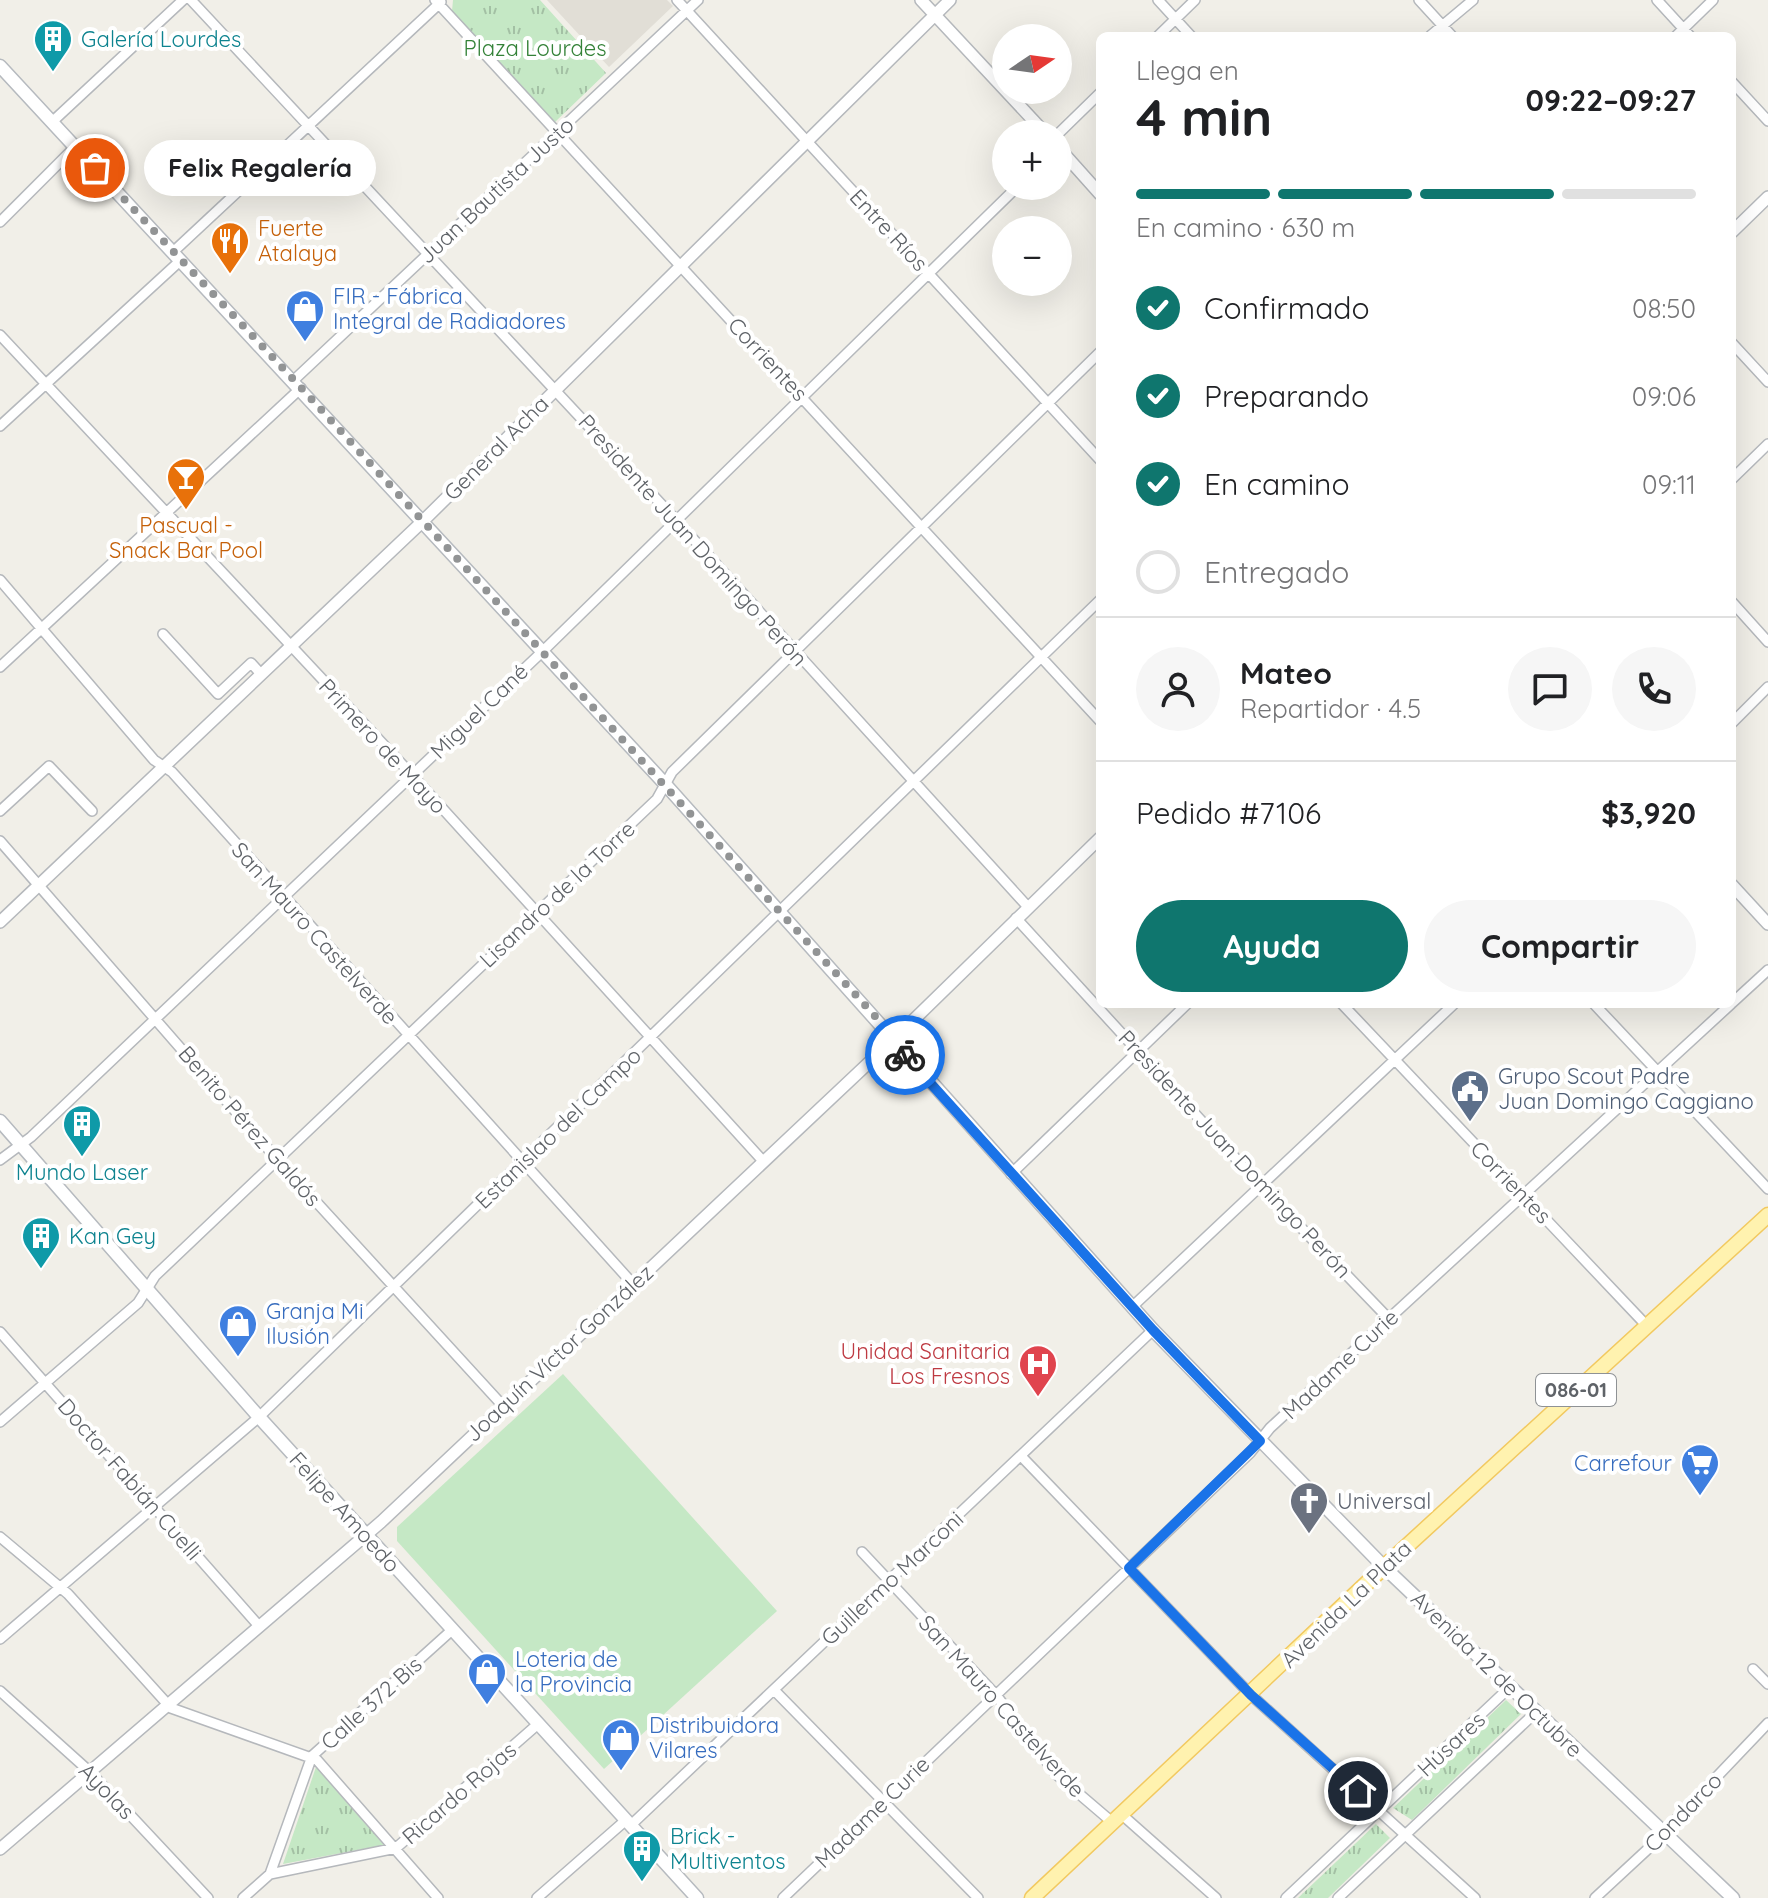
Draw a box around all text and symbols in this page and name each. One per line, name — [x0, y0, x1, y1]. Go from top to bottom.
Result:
building icon: Galería Lourdes — [32, 18, 74, 73]
north arrow — [992, 24, 1072, 104]
map controls — [992, 24, 1072, 296]
place label: Galería Lourdes — [81, 25, 241, 53]
park label: Plaza Lourdes — [464, 34, 606, 62]
text: Llega en — [1136, 54, 1239, 87]
text: 09:22–09:27 — [1526, 81, 1696, 119]
text: 4 min — [1136, 84, 1272, 149]
street label: Juan Bautista Justo — [412, 111, 580, 269]
button: + — [992, 120, 1072, 200]
pin — [61, 134, 129, 202]
callout: Felix Regalería — [143, 140, 375, 196]
icon: bag — [73, 146, 117, 190]
text: Felix Regalería — [168, 151, 352, 184]
street label: Entre Ríos — [844, 183, 934, 277]
text: En camino · 630 m — [1136, 211, 1355, 244]
place label: Fuerte Atalaya — [258, 214, 337, 267]
button: − — [992, 216, 1072, 296]
restaurant icon: Fuerte Atalaya — [209, 220, 251, 275]
place label: FIR - Fábrica Integral de Radiadores — [333, 282, 566, 335]
icon: check — [1136, 286, 1180, 330]
shop icon: FIR - Fábrica Integral de Radiadores — [284, 288, 326, 343]
text: Confirmado — [1204, 289, 1370, 327]
text: 08:50 — [1632, 292, 1696, 325]
street label: Corrientes — [722, 311, 814, 407]
icon: check — [1136, 374, 1180, 418]
text: Preparando — [1204, 377, 1369, 415]
text: 09:06 — [1632, 380, 1696, 413]
street label: General Acha — [438, 390, 554, 506]
street label: Presidente Juan Domingo Perón — [572, 408, 814, 672]
bar icon: Pascual - Snack Bar Pool — [165, 456, 207, 511]
icon: check — [1136, 462, 1180, 506]
text: En camino — [1204, 465, 1350, 503]
text: 09:11 — [1642, 468, 1696, 501]
place label: Pascual - Snack Bar Pool — [109, 511, 263, 564]
text: Entregado — [1204, 553, 1349, 591]
button: person — [1136, 647, 1220, 731]
button: chat — [1508, 647, 1592, 731]
button: phone — [1612, 647, 1696, 731]
text: Mateo — [1240, 654, 1332, 692]
street label: Miguel Cané — [424, 657, 534, 765]
street label: Primero de Mayo — [313, 672, 453, 820]
text: Repartidor · 4.5 — [1240, 692, 1421, 725]
text: Pedido #7106 — [1136, 794, 1321, 832]
text: $3,920 — [1601, 794, 1696, 832]
street label: Lisandro de la Torre — [473, 815, 641, 973]
street label: San Mauro Castelverde — [226, 836, 404, 1030]
button: Ayuda — [1136, 900, 1408, 992]
button: Compartir — [1424, 900, 1696, 992]
courier — [865, 1015, 945, 1095]
street label: Presidente Juan Domingo Perón — [1113, 1024, 1357, 1284]
icon: bike — [883, 1033, 927, 1077]
street label: Benito Pérez Galdós — [173, 1040, 327, 1212]
street label: Estanislao del Campo — [469, 1041, 647, 1215]
place label: Grupo Scout Padre Juan Domingo Caggiano — [1498, 1062, 1754, 1115]
public building icon: Grupo Scout Padre Juan Domingo Caggiano — [1449, 1068, 1491, 1123]
building icon: Mundo Laser — [61, 1103, 103, 1158]
street label: Corrientes — [1465, 1135, 1557, 1229]
place label: Mundo Laser — [16, 1158, 149, 1186]
building icon: Kan Gey — [20, 1215, 62, 1270]
place label: Kan Gey — [69, 1222, 156, 1250]
street label: Joaquín Víctor González — [459, 1258, 659, 1448]
place label: Granja Mi Ilusión — [266, 1297, 364, 1350]
shop icon: Granja Mi Ilusión — [217, 1303, 259, 1358]
street label: Madame Curie — [1276, 1303, 1404, 1425]
place label: Unidad Sanitaria Los Fresnos — [840, 1337, 1010, 1390]
hospital icon: Unidad Sanitaria Los Fresnos — [1017, 1343, 1059, 1398]
road number: 086-01 — [1536, 1374, 1616, 1406]
street label: Doctor Fabián Cuelli — [52, 1392, 208, 1566]
supermarket icon: Carrefour — [1679, 1442, 1721, 1497]
street label: Felipe Amoedo — [283, 1446, 407, 1578]
place label: Carrefour — [1574, 1449, 1673, 1477]
church icon: Universal — [1288, 1480, 1330, 1535]
place label: Universal — [1337, 1487, 1431, 1515]
street label: Guillermo Marconi — [815, 1505, 969, 1651]
street label: Avenida La Plata — [1275, 1535, 1417, 1673]
street label: Avenida 12 de Octubre — [1405, 1585, 1589, 1763]
street label: San Mauro Castelverde — [913, 1609, 1091, 1803]
place label: Loteria de la Provincia — [515, 1645, 632, 1698]
street label: Calle 372 Bis — [315, 1650, 427, 1756]
shop icon: Loteria de la Provincia — [466, 1651, 508, 1706]
street label: Húsares — [1411, 1705, 1491, 1783]
place label: Distribuidora Vilares — [649, 1711, 779, 1764]
shop icon: Distribuidora Vilares — [600, 1717, 642, 1772]
street label: Ricardo Rojas — [396, 1736, 522, 1850]
street label: Madame Curie — [809, 1750, 935, 1874]
street label: Ayolas — [73, 1757, 141, 1825]
pin — [1324, 1757, 1392, 1825]
street label: Condarco — [1638, 1766, 1728, 1858]
icon: home — [1336, 1769, 1380, 1813]
place label: Brick - Multiventos — [670, 1822, 786, 1875]
building icon: Brick - Multiventos — [621, 1828, 663, 1883]

